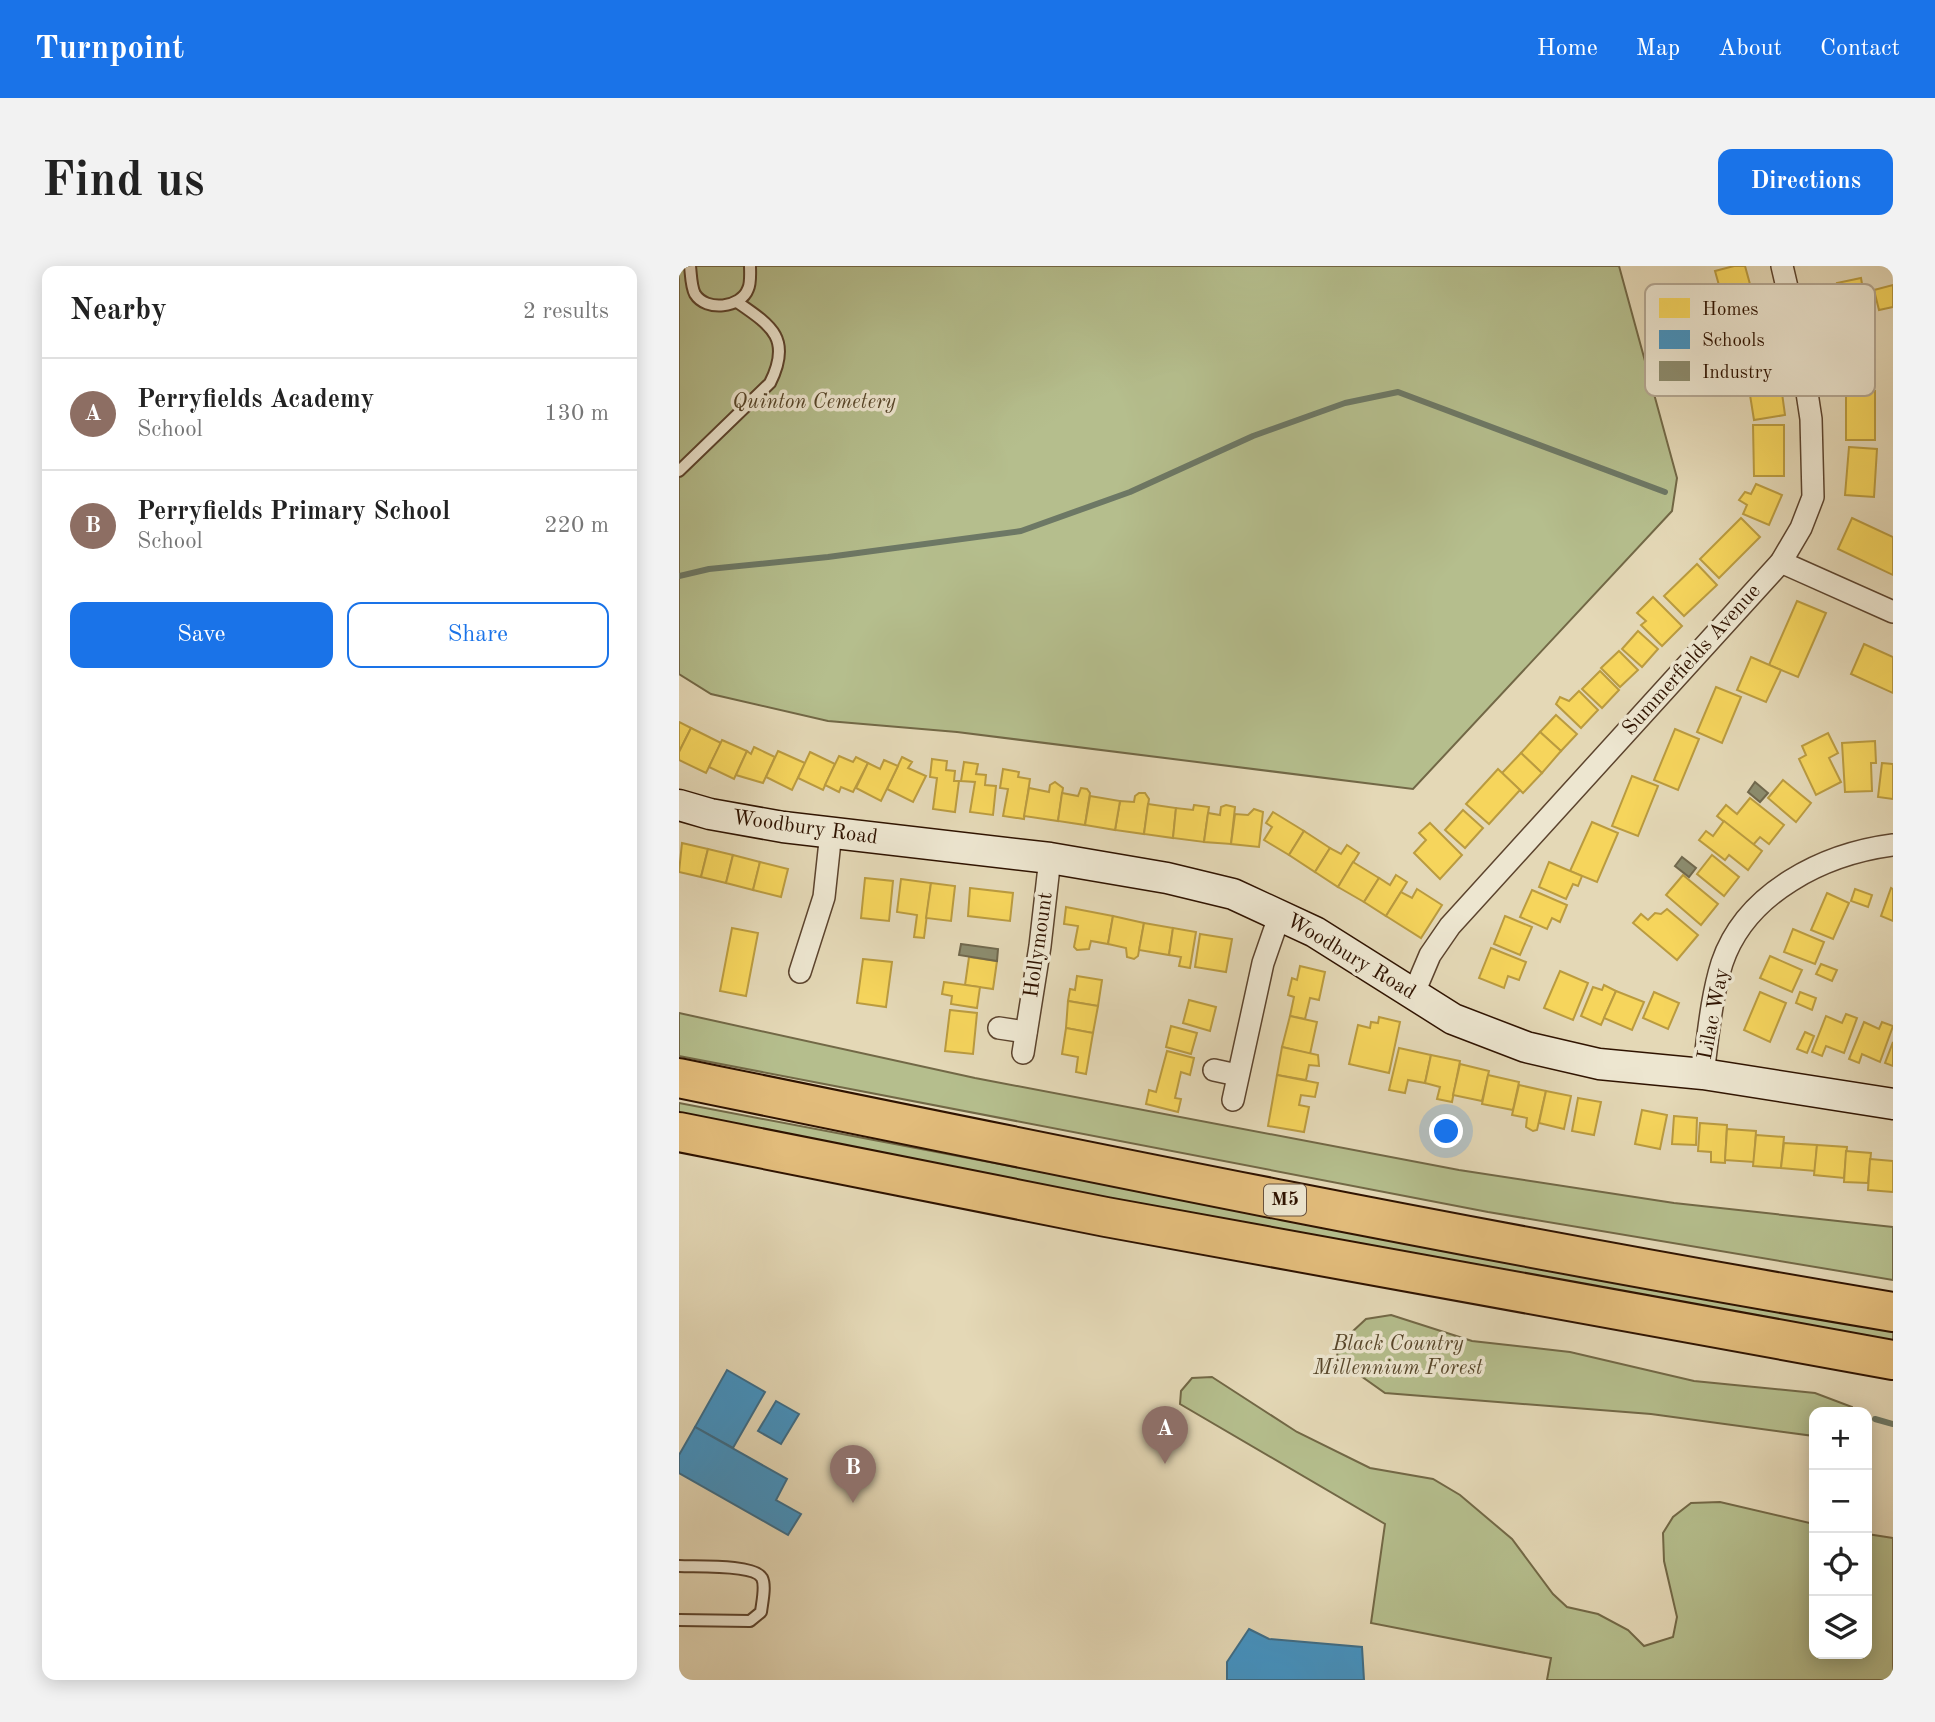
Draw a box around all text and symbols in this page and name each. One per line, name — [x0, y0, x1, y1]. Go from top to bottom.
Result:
text: Turnpoint — [35, 33, 184, 66]
text: Home — [1537, 37, 1598, 61]
text: Map — [1636, 37, 1680, 61]
text: About — [1718, 37, 1782, 61]
text: Contact — [1820, 37, 1900, 61]
button: Directions — [1718, 149, 1893, 215]
text: Find us — [42, 158, 205, 207]
legend — [1645, 284, 1875, 396]
text: Nearby — [70, 296, 167, 326]
text: 2 results — [523, 300, 609, 323]
text: Homes — [1702, 301, 1758, 320]
text: Schools — [1702, 332, 1765, 351]
text: Industry — [1702, 364, 1773, 383]
text: Perryfields Academy — [137, 387, 374, 413]
park label: Quinton Cemetery — [732, 392, 896, 413]
text: A — [84, 402, 102, 425]
text: 130 m — [544, 402, 609, 425]
text: School — [137, 418, 203, 441]
text: Perryfields Primary School — [137, 499, 450, 525]
text: B — [85, 514, 101, 537]
text: 220 m — [544, 514, 609, 537]
text: School — [137, 530, 203, 553]
street label: Summerfields Avenue — [1619, 581, 1765, 739]
button: Save — [70, 602, 333, 668]
button: Share — [347, 602, 609, 668]
street label: Woodbury Road — [731, 807, 879, 849]
street label: Hollymount — [1021, 891, 1057, 999]
street label: Woodbury Road — [1283, 910, 1419, 1004]
street label: Lilac Way — [1695, 966, 1733, 1062]
your location — [1429, 1114, 1463, 1148]
road number: M5 — [1264, 1184, 1306, 1216]
park label: Black Country Millennium Forest — [1312, 1334, 1483, 1379]
pin: A — [1142, 1406, 1188, 1464]
map controls — [1809, 1407, 1872, 1659]
button: + — [1809, 1407, 1872, 1470]
pin: B — [830, 1445, 876, 1503]
button: − — [1809, 1470, 1872, 1533]
button: locate — [1809, 1533, 1872, 1596]
button: layers — [1809, 1596, 1872, 1659]

